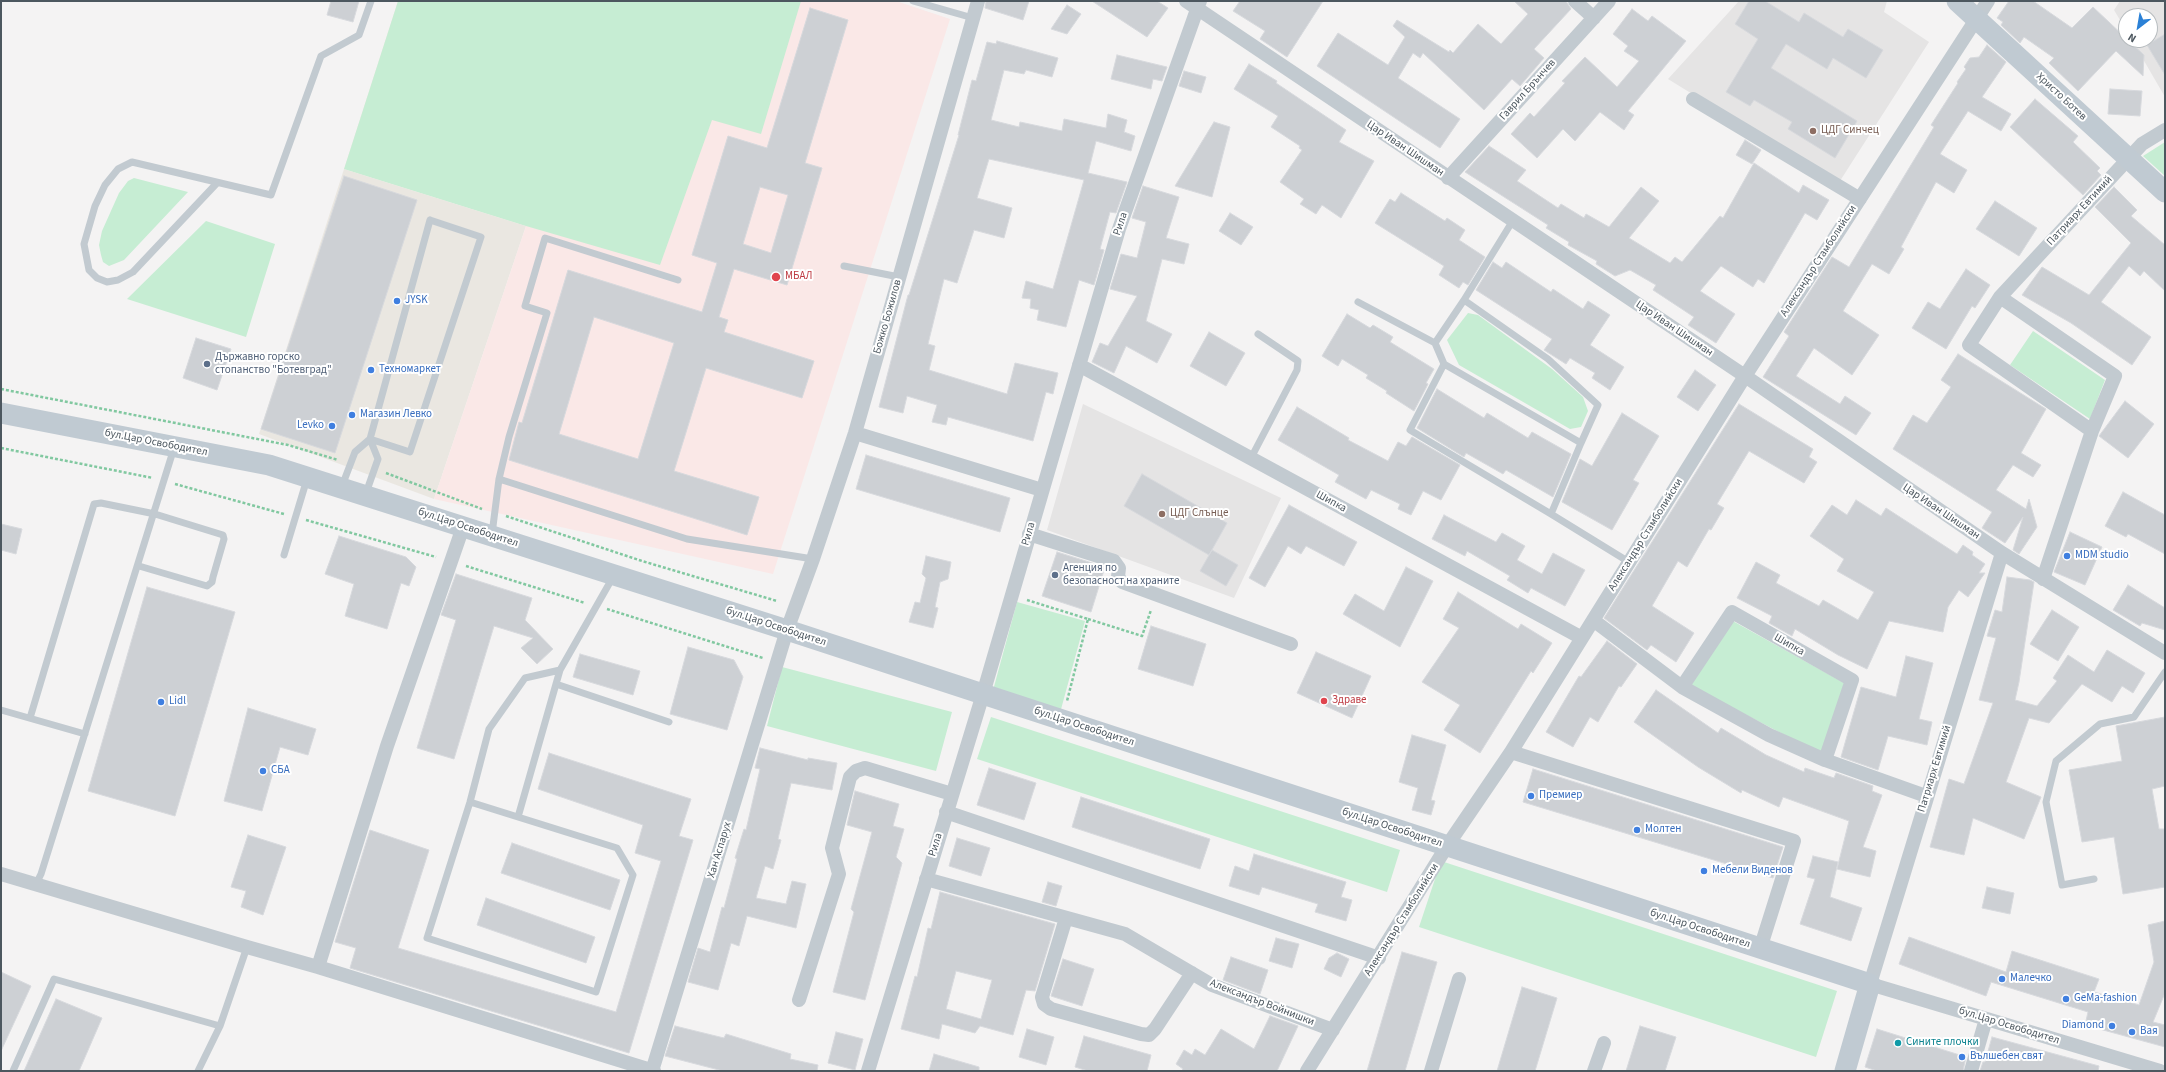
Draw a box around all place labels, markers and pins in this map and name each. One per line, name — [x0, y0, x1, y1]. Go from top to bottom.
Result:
place label: ЦДГ Синчец — [1821, 124, 1879, 138]
marker: ЦДГ Синчец — [1808, 126, 1818, 136]
place label: МБАЛ — [785, 270, 812, 284]
marker: МБАЛ — [770, 271, 782, 283]
place label: JYSK — [405, 294, 428, 308]
marker: JYSK — [392, 296, 402, 306]
place label: Държавно горско стопанство "Ботевград" — [215, 351, 332, 377]
marker: Държавно горско стопанство "Ботевград" — [202, 359, 212, 369]
place label: Техномаркет — [379, 363, 441, 377]
marker: Техномаркет — [366, 365, 376, 375]
place label: Магазин Левко — [360, 408, 432, 422]
marker: Магазин Левко — [347, 410, 357, 420]
place label: Levko — [297, 419, 324, 433]
marker: Levko — [327, 421, 337, 431]
place label: ЦДГ Слънце — [1170, 507, 1228, 521]
marker: ЦДГ Слънце — [1157, 509, 1167, 519]
place label: MDM studio — [2075, 549, 2129, 563]
marker: MDM studio — [2062, 551, 2072, 561]
place label: Агенция по безопасност на храните — [1063, 562, 1179, 588]
marker: Агенция по безопасност на храните — [1050, 570, 1060, 580]
place label: Здраве — [1332, 694, 1367, 708]
place label: Lidl — [169, 695, 186, 709]
marker: Здраве — [1319, 696, 1329, 706]
marker: Lidl — [156, 697, 166, 707]
place label: СБА — [271, 764, 290, 778]
marker: СБА — [258, 766, 268, 776]
place label: Премиер — [1539, 789, 1582, 803]
marker: Премиер — [1526, 791, 1536, 801]
place label: Молтен — [1645, 823, 1681, 837]
marker: Молтен — [1632, 825, 1642, 835]
place label: Мебели Виденов — [1712, 864, 1793, 878]
marker: Мебели Виденов — [1699, 866, 1709, 876]
place label: Малечко — [2010, 972, 2052, 986]
marker: Малечко — [1997, 974, 2007, 984]
place label: GeMa-fashion — [2074, 992, 2137, 1006]
marker: GeMa-fashion — [2061, 994, 2071, 1004]
place label: Diamond — [2062, 1019, 2104, 1033]
marker: Diamond — [2107, 1021, 2117, 1031]
place label: Вая — [2140, 1025, 2158, 1039]
marker: Вая — [2127, 1027, 2137, 1037]
place label: Сините плочки — [1906, 1036, 1979, 1050]
marker: Сините плочки — [1893, 1038, 1903, 1048]
place label: Вълшебен свят — [1970, 1050, 2043, 1064]
marker: Вълшебен свят — [1957, 1052, 1967, 1062]

